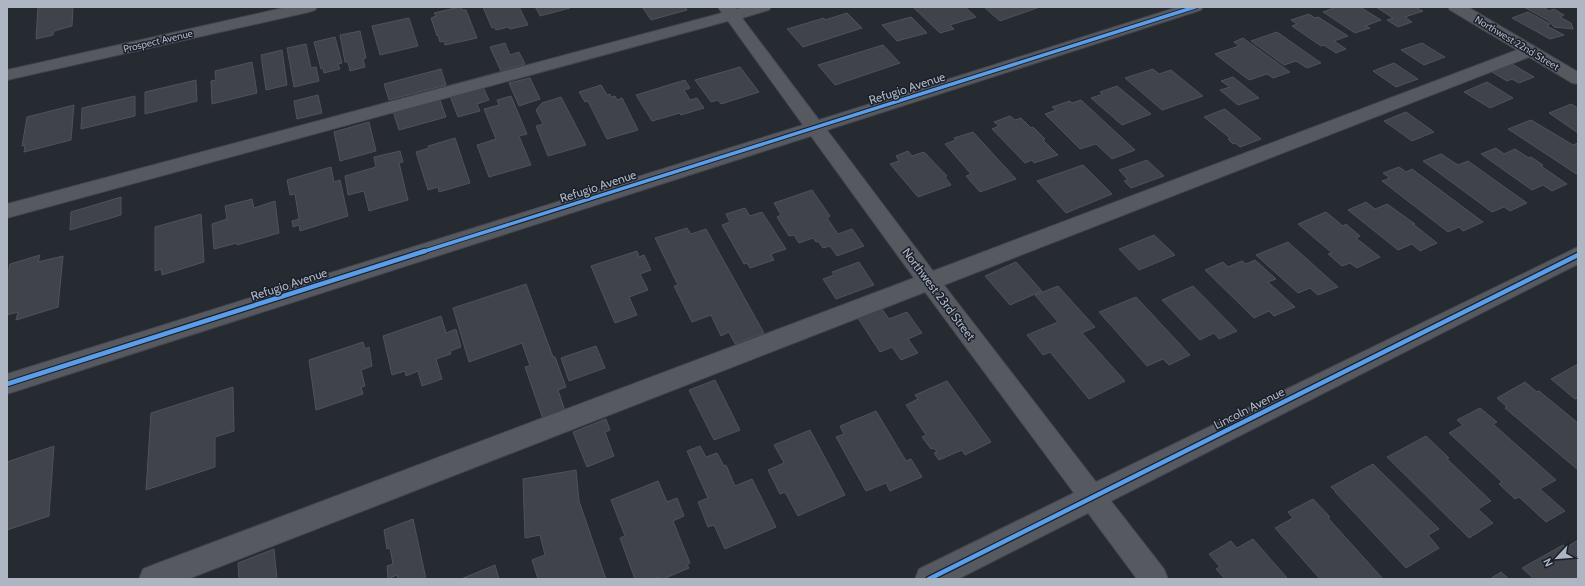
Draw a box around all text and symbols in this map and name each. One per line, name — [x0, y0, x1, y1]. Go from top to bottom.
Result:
street label: Northwest 22nd Street — [1473, 13, 1562, 74]
street label: Prospect Avenue — [122, 27, 194, 55]
street label: Refugio Avenue — [867, 69, 947, 107]
street label: Refugio Avenue — [558, 167, 638, 205]
street label: Northwest 23rd Street — [899, 245, 979, 343]
street label: Refugio Avenue — [249, 265, 329, 303]
street label: Lincoln Avenue — [1211, 384, 1287, 432]
north arrow — [1537, 538, 1577, 578]
text: N — [1540, 556, 1556, 569]

